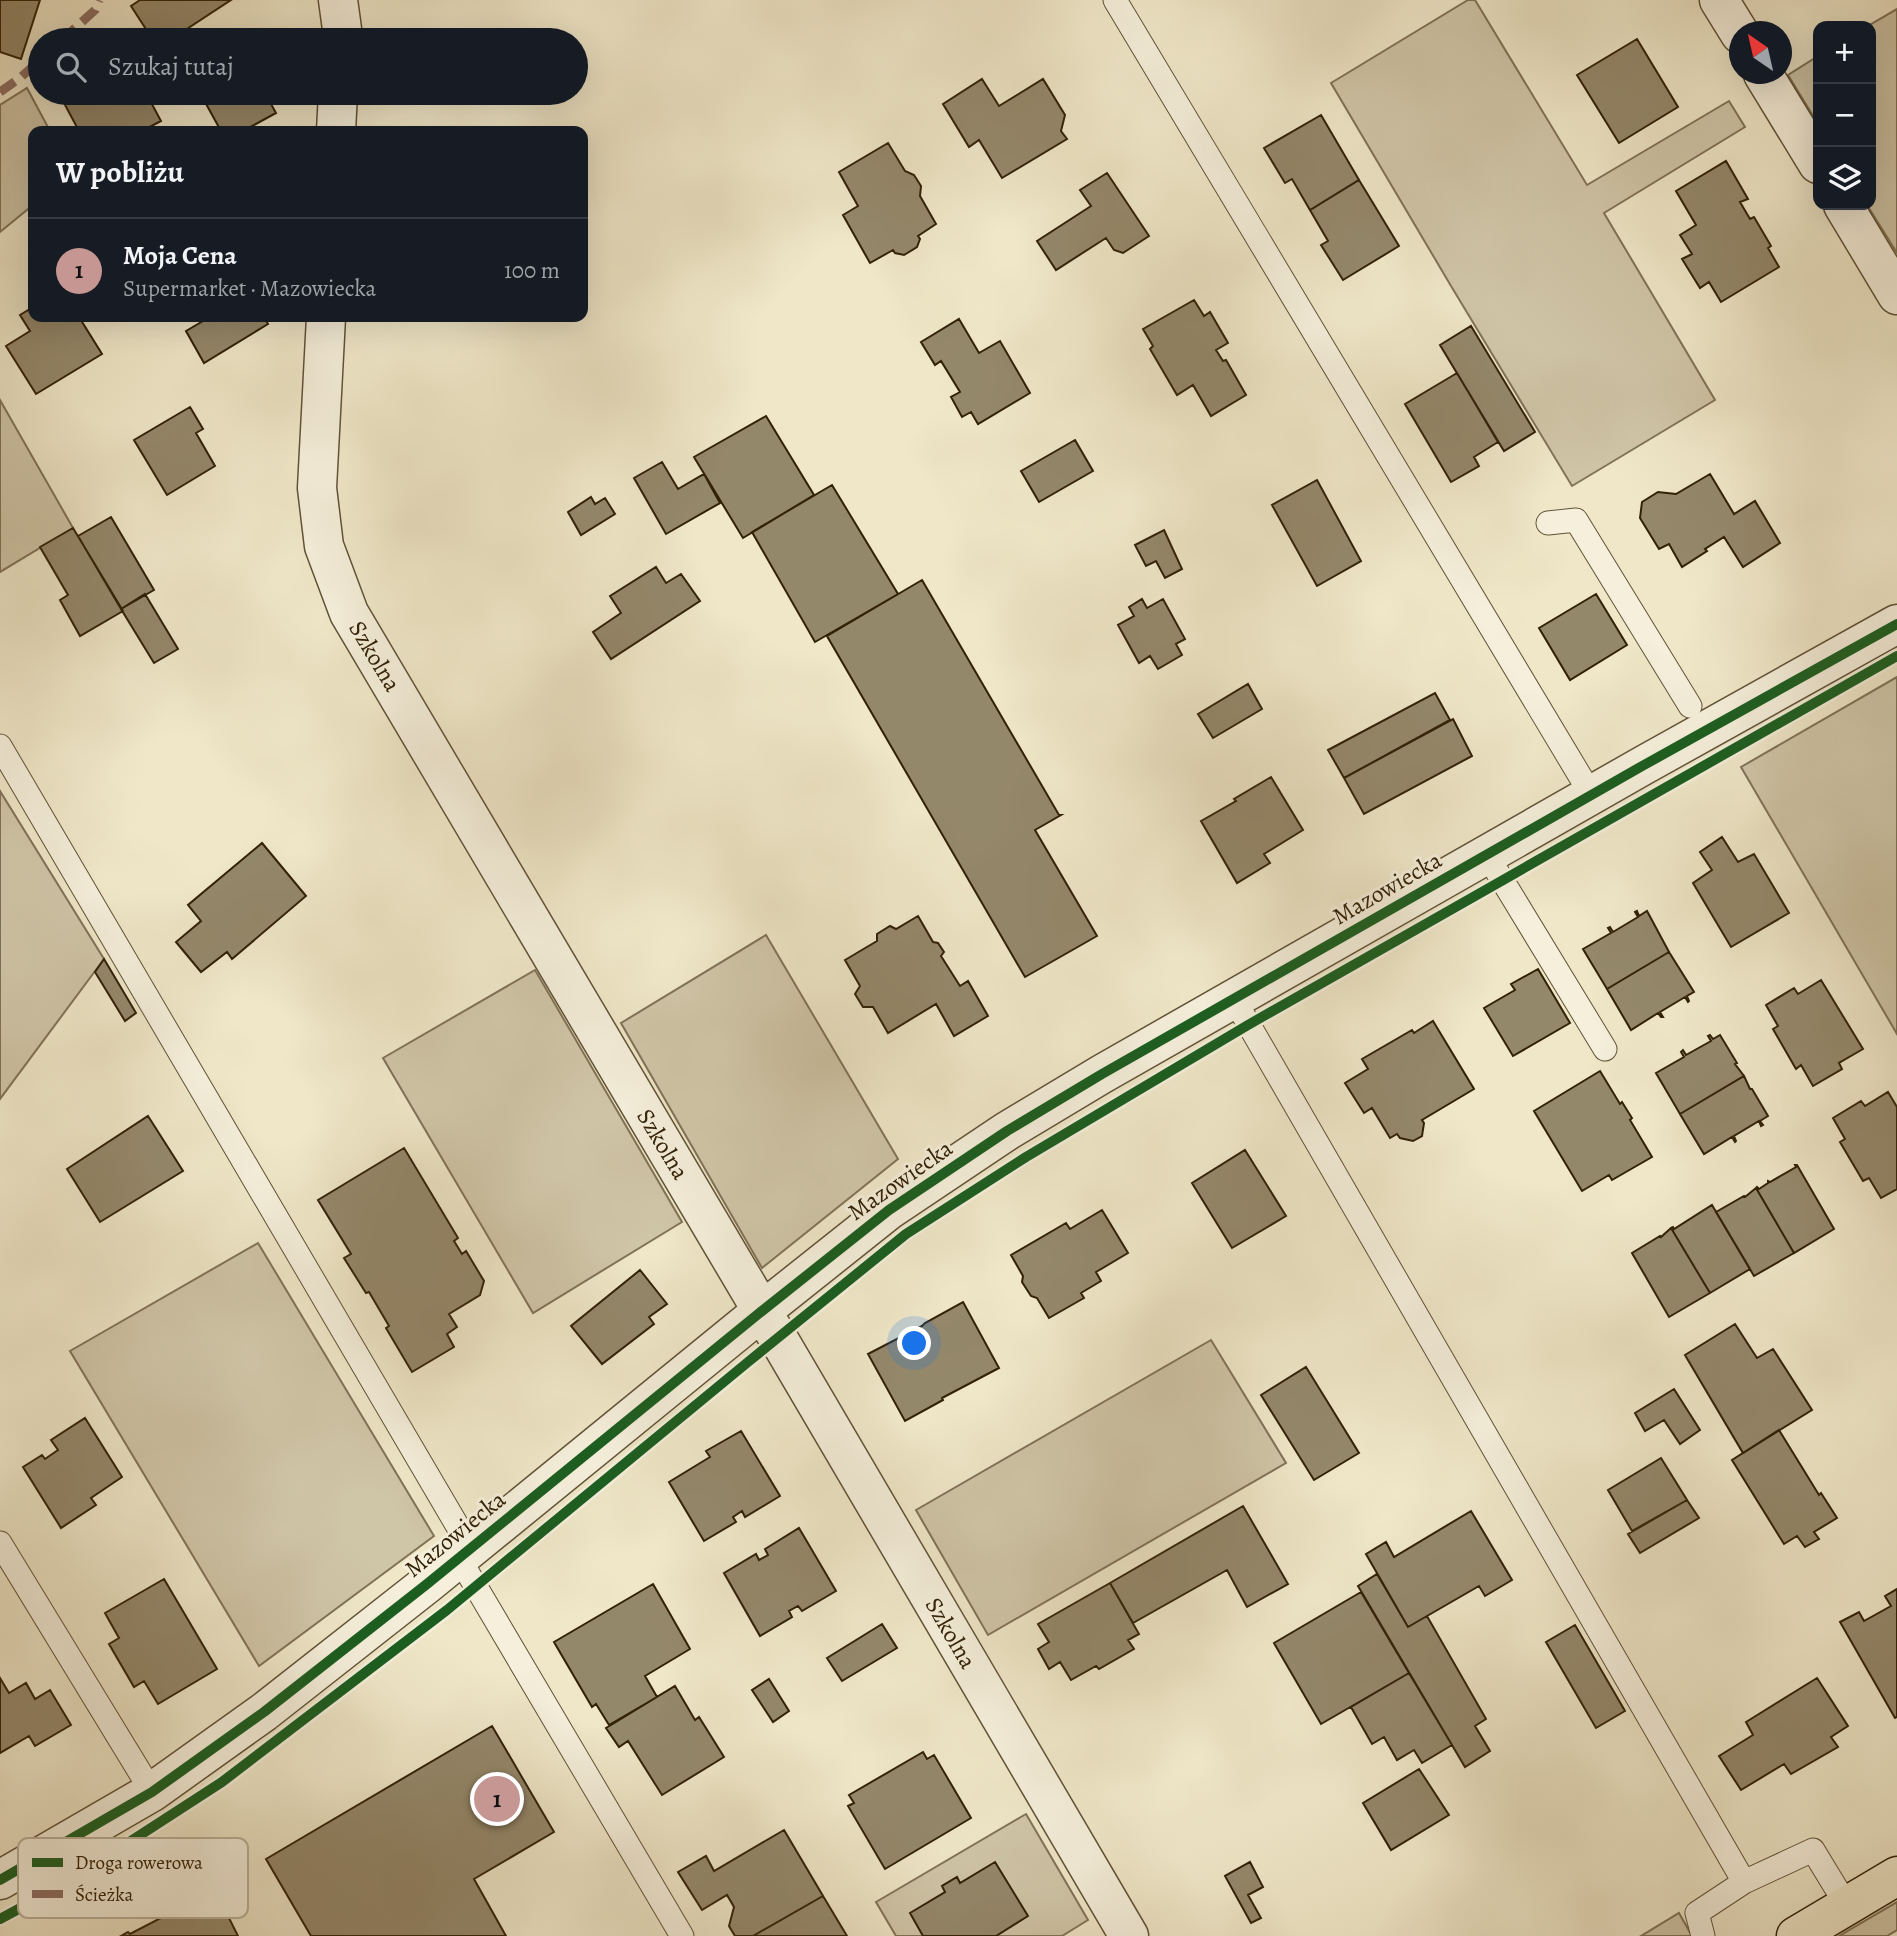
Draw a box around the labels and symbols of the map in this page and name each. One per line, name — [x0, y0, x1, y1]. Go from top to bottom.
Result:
north arrow — [1729, 21, 1792, 84]
street label: Szkolna — [341, 615, 409, 698]
street label: Mazowiecka — [1327, 843, 1448, 932]
street label: Szkolna — [629, 1103, 697, 1186]
street label: Mazowiecka — [841, 1132, 959, 1228]
your location — [897, 1326, 931, 1360]
street label: Mazowiecka — [398, 1483, 513, 1585]
street label: Szkolna — [918, 1592, 985, 1675]
pin: 1 — [474, 1773, 520, 1825]
legend — [18, 1838, 248, 1918]
text: Droga rowerowa — [75, 1850, 203, 1876]
text: Ścieżka — [75, 1882, 133, 1908]

